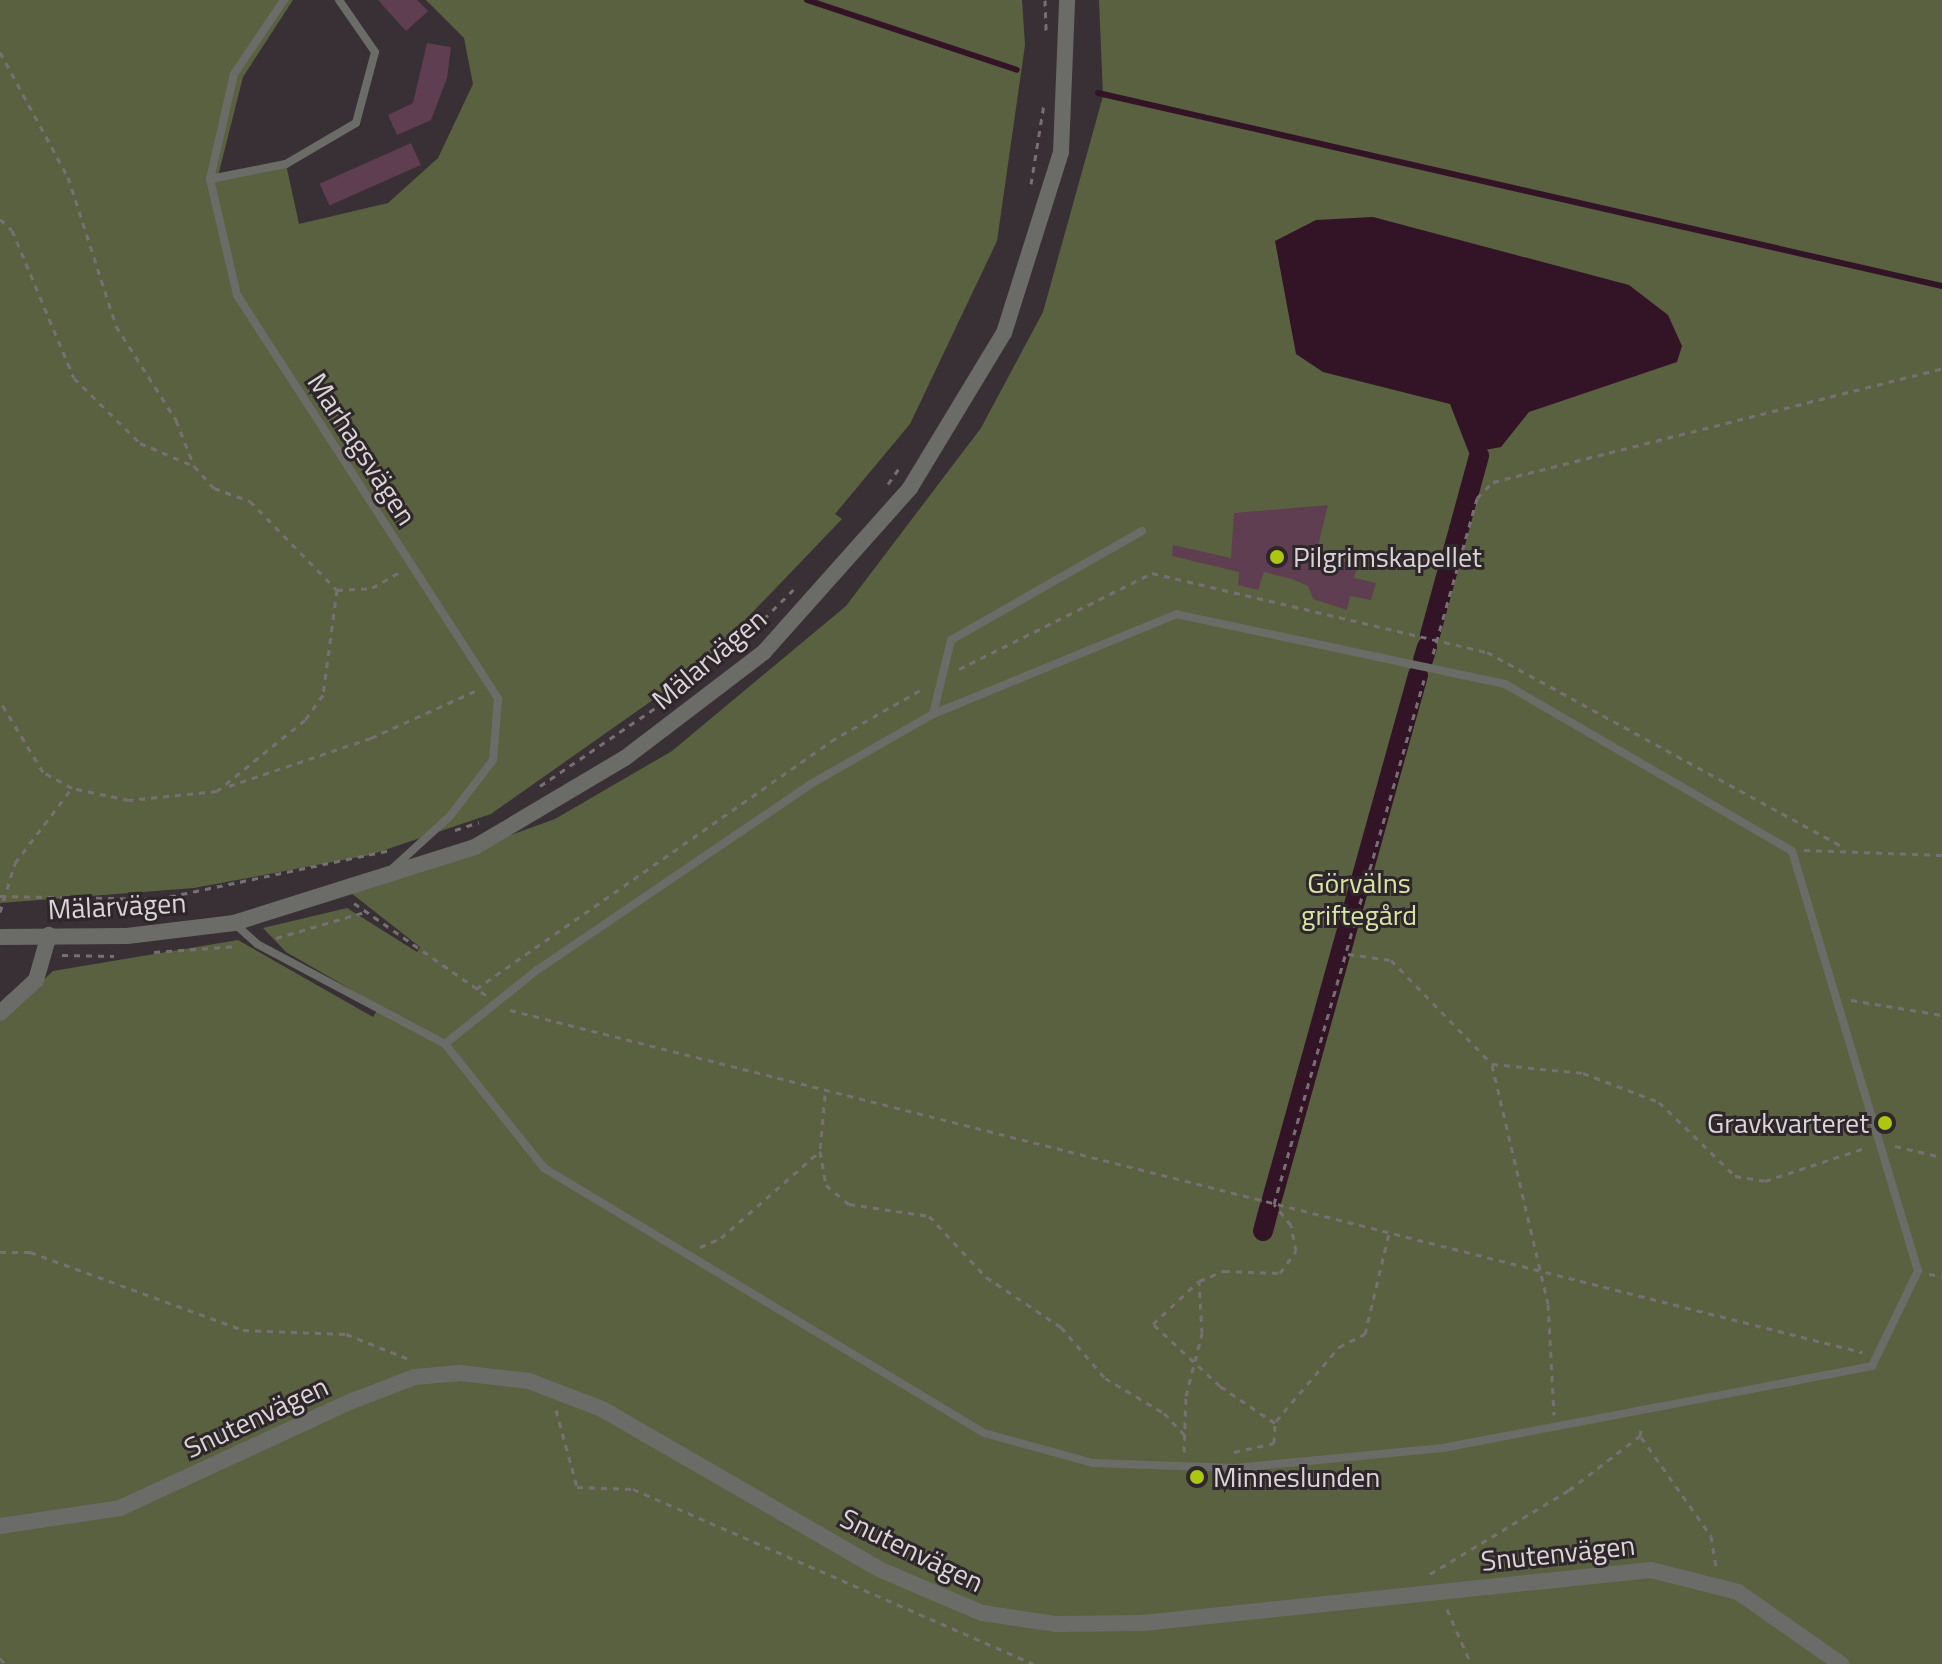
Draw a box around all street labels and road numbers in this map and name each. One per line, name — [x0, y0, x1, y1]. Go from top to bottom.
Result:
street label: Marhagsvägen — [300, 367, 424, 531]
street label: Mälarvägen — [645, 602, 773, 716]
street label: Mälarvägen — [47, 886, 187, 926]
street label: Snutenvägen — [179, 1369, 333, 1465]
street label: Snutenvägen — [835, 1501, 989, 1599]
street label: Snutenvägen — [1479, 1528, 1637, 1578]

